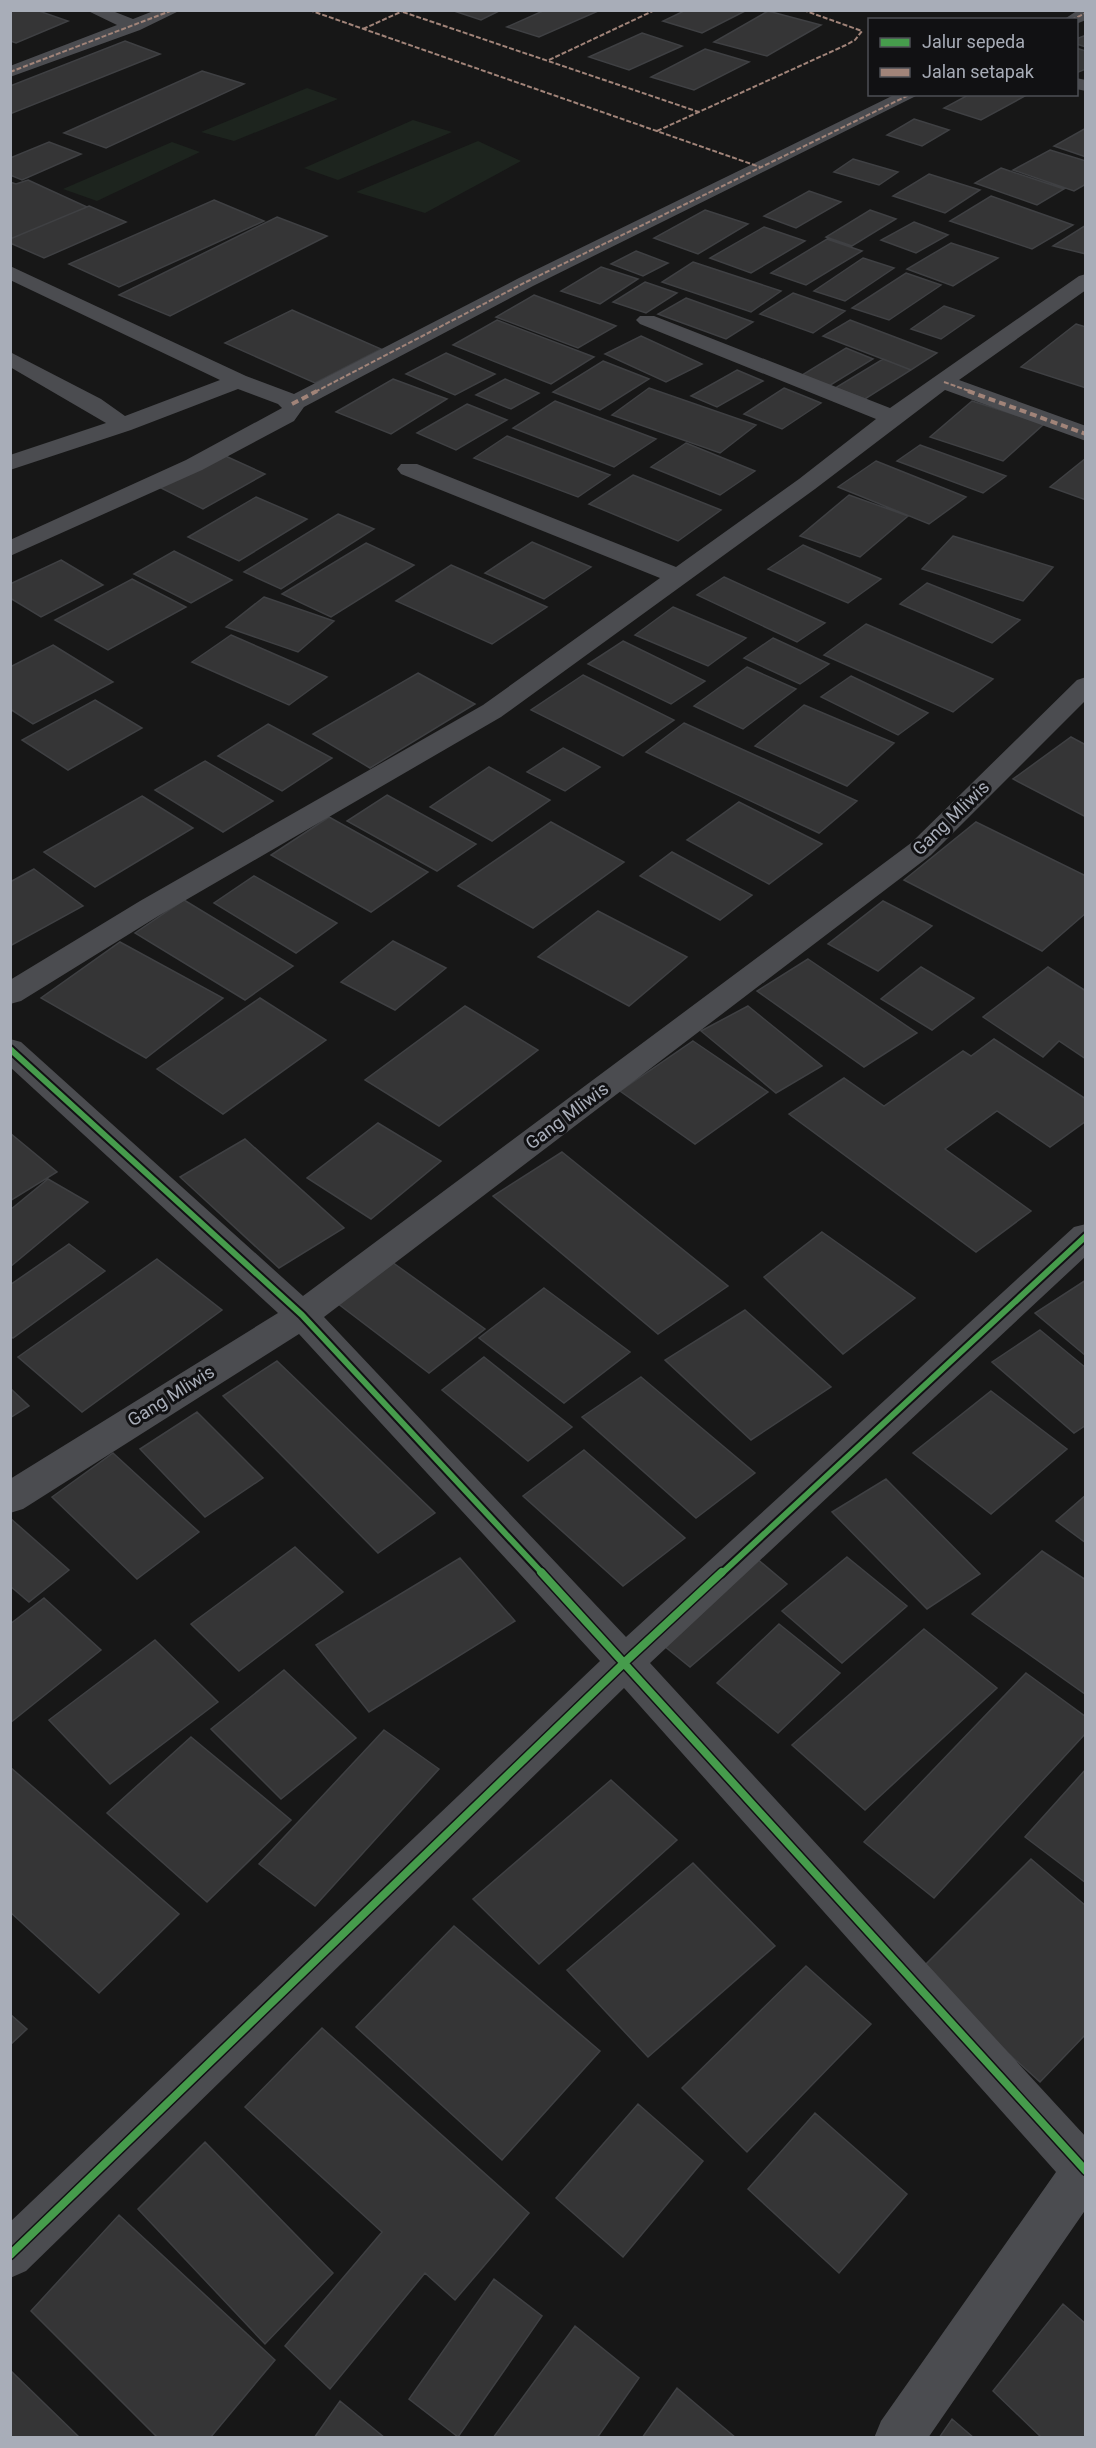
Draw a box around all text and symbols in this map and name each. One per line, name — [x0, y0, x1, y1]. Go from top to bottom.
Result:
legend — [868, 18, 1078, 96]
text: Jalur sepeda — [922, 31, 1025, 52]
text: Jalan setapak — [922, 61, 1035, 82]
street label: Gang Mliwis — [908, 776, 993, 859]
street label: Gang Mliwis — [521, 1078, 612, 1154]
street label: Gang Mliwis — [124, 1361, 218, 1431]

